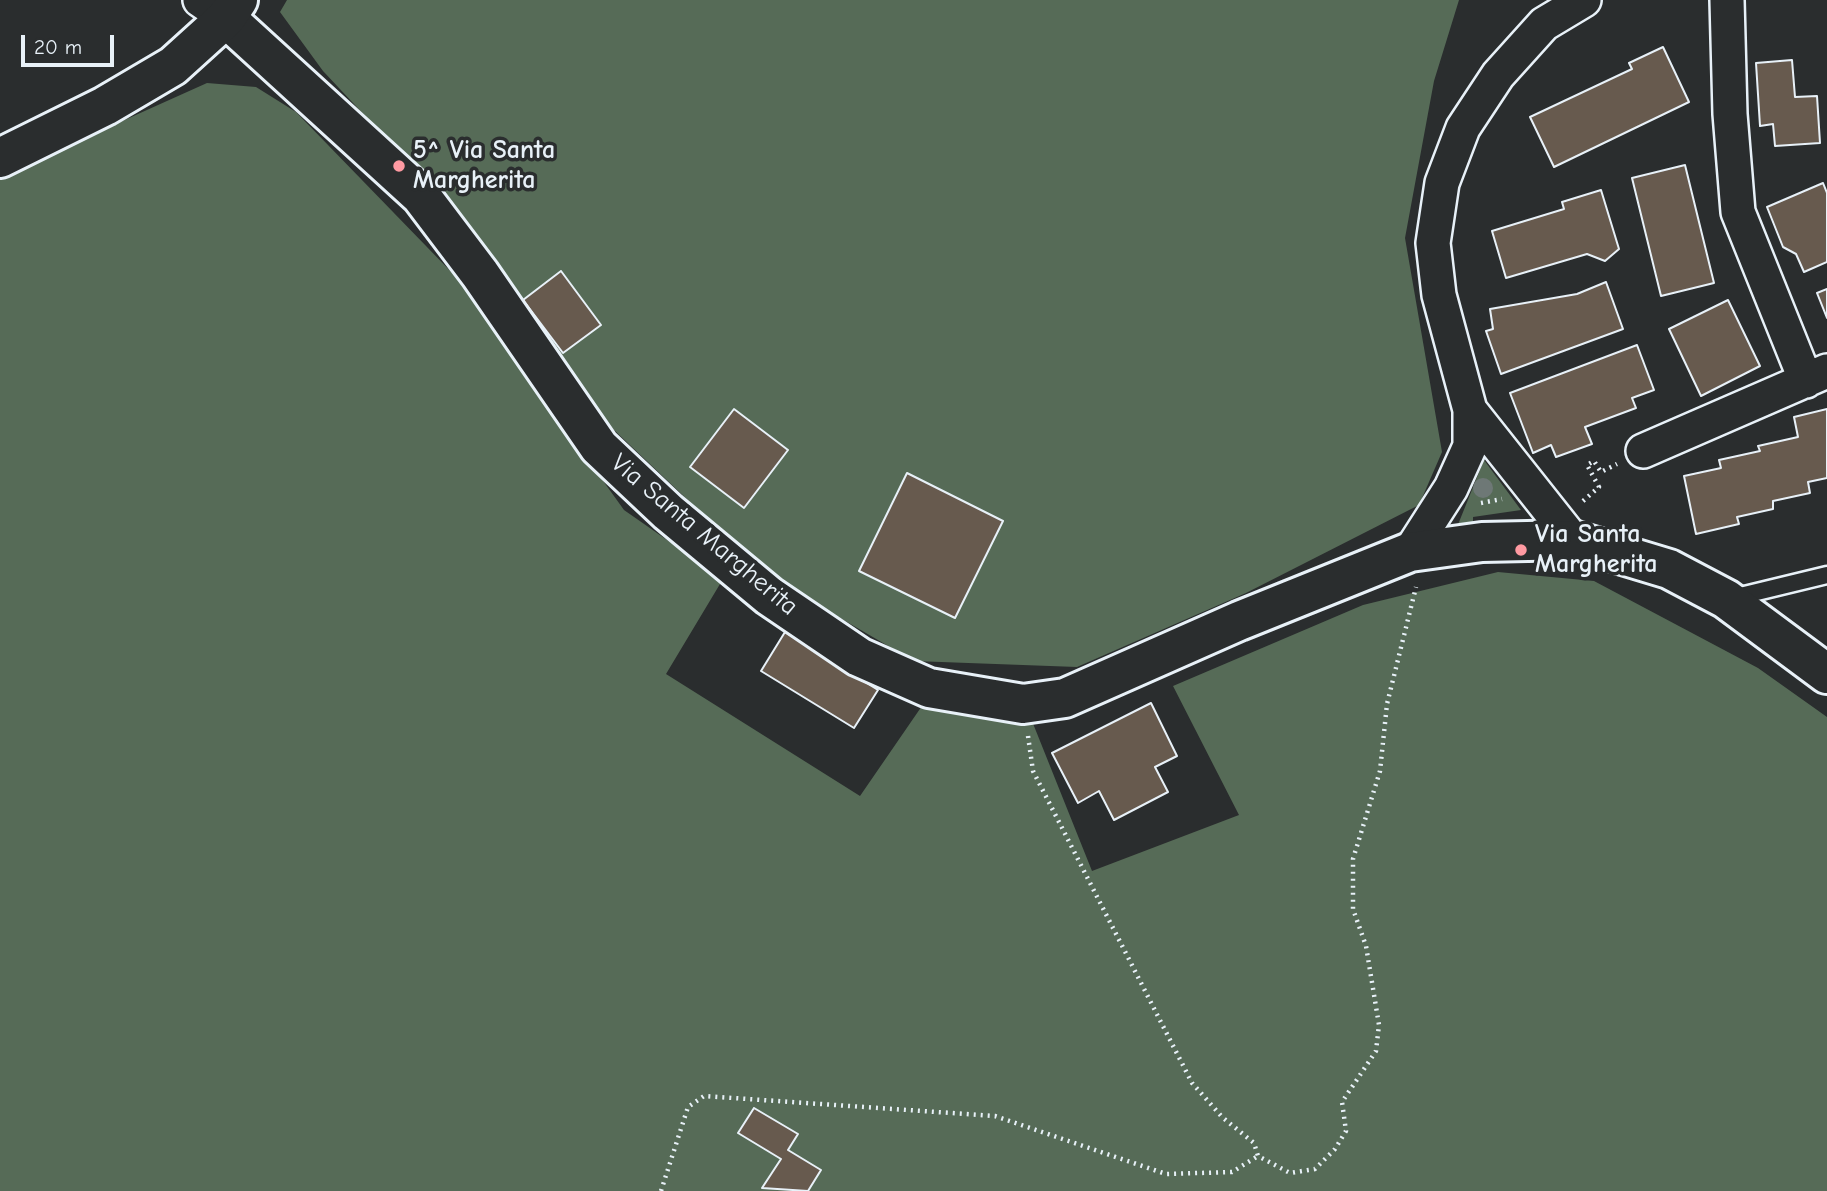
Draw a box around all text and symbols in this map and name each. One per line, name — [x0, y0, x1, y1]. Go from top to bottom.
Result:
scale bar — [24, 21, 117, 65]
text: 20 m — [34, 35, 82, 59]
place label: 5^ Via Santa Margherita — [413, 135, 555, 196]
marker: 5^ Via Santa Margherita — [391, 158, 407, 174]
street label: Via Santa Margherita — [604, 448, 804, 622]
place label: Via Santa Margherita — [1535, 519, 1658, 580]
marker: Via Santa Margherita — [1513, 542, 1529, 558]

